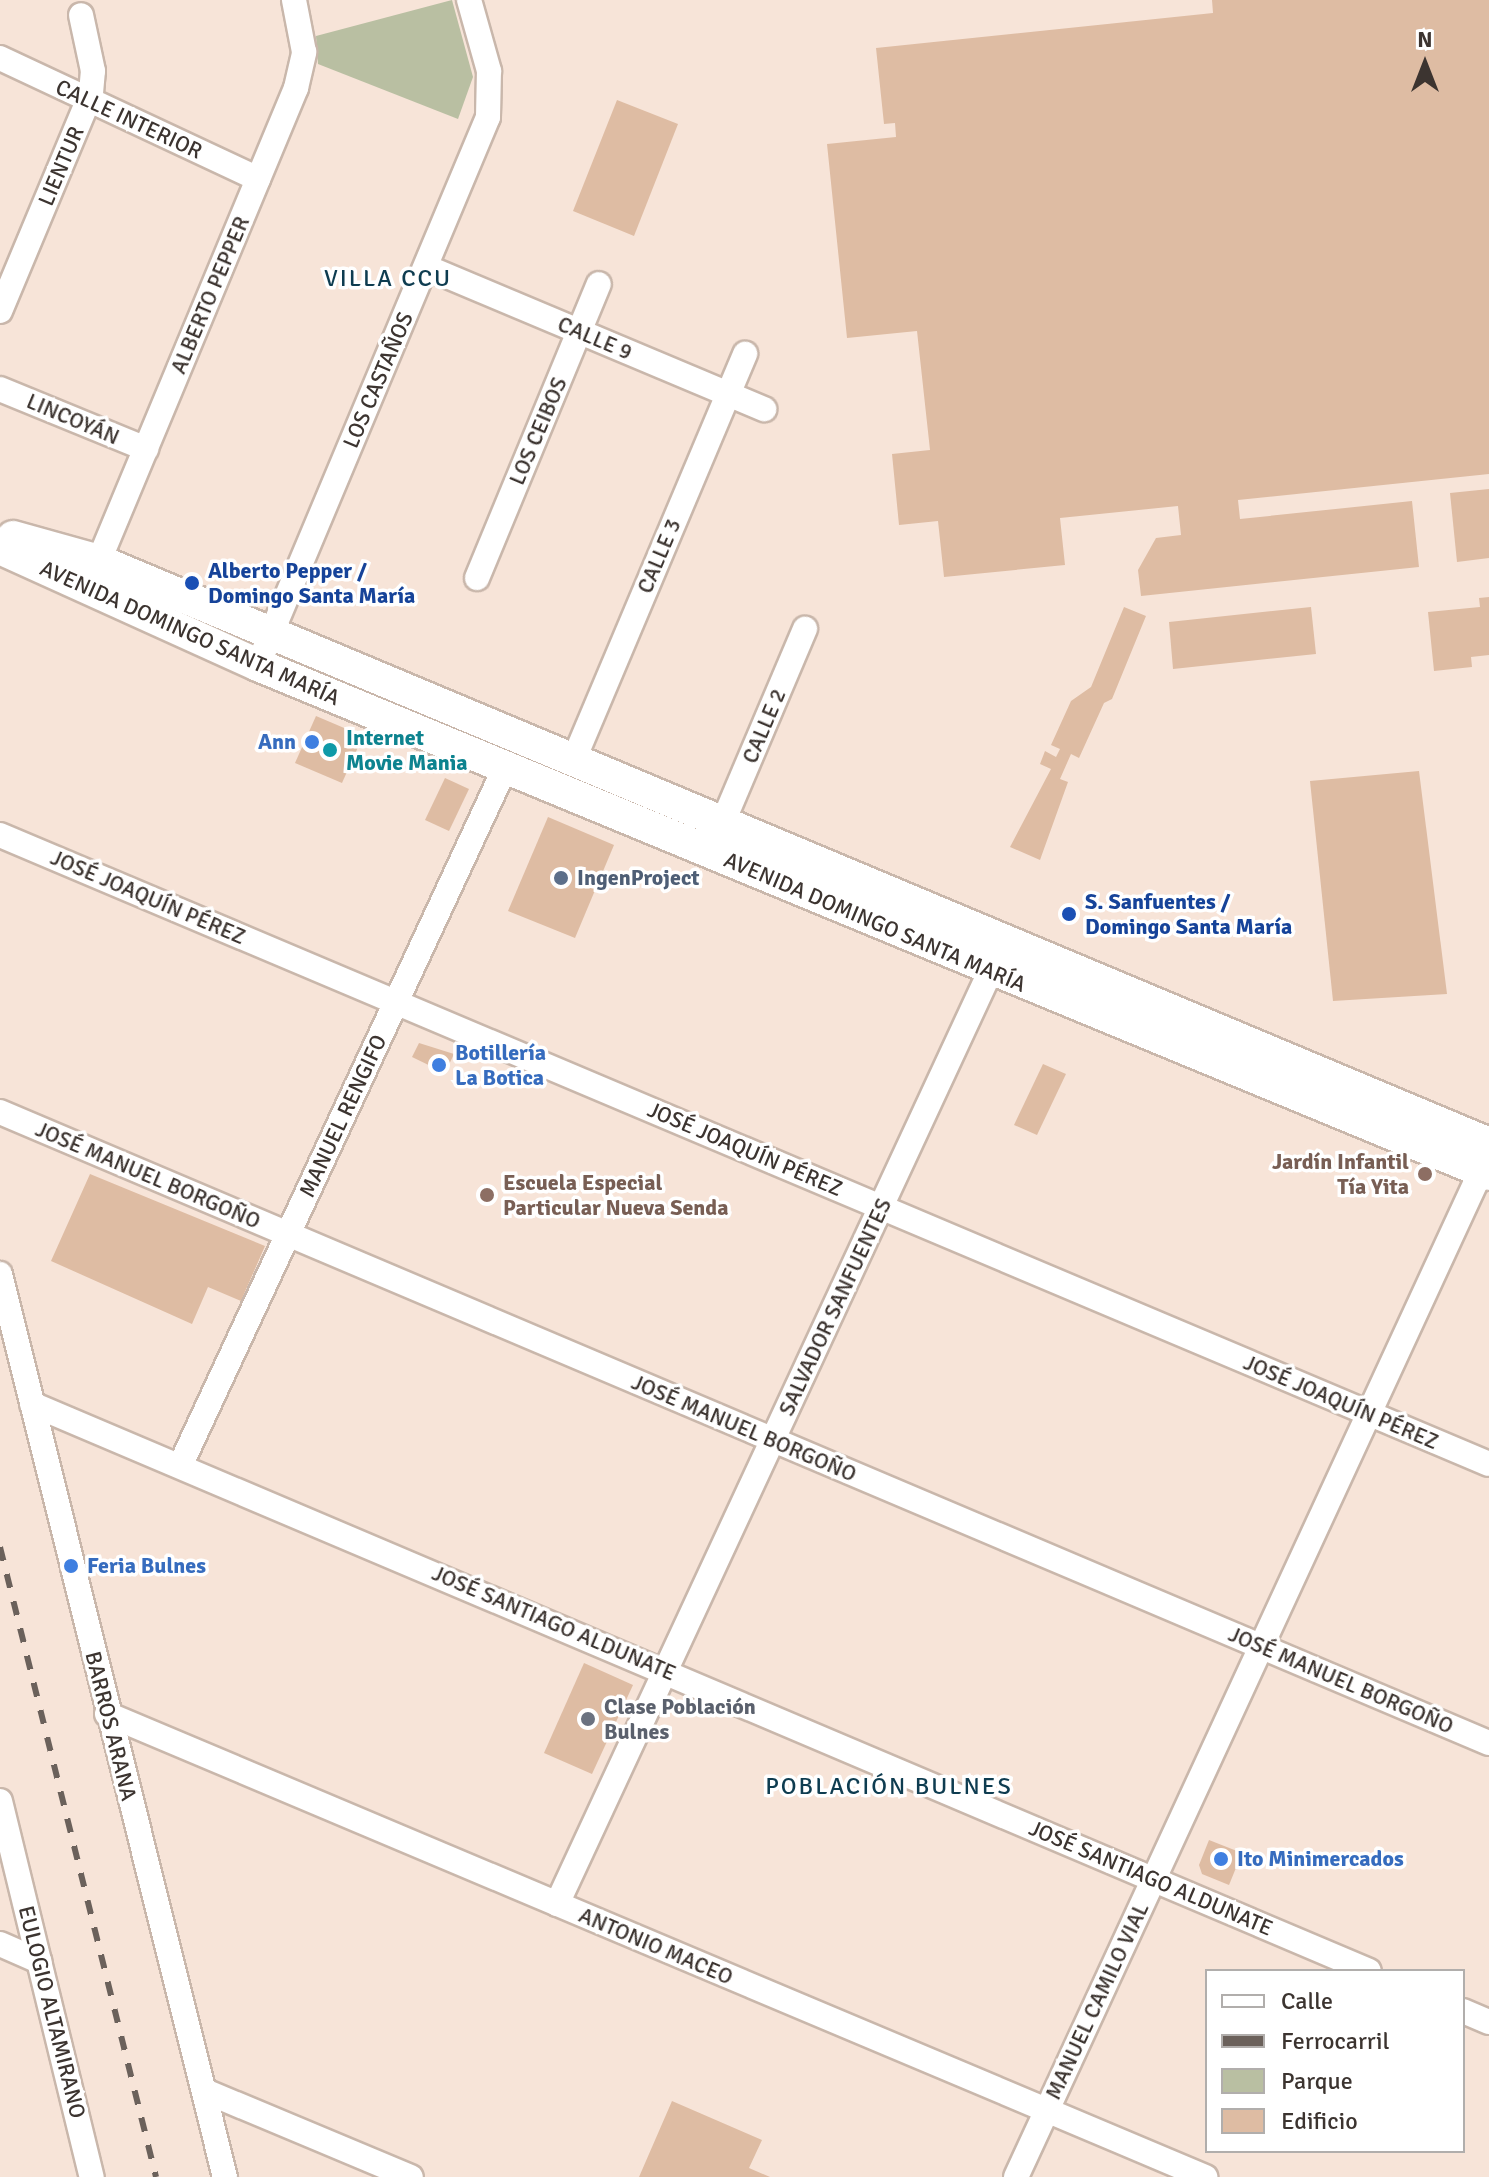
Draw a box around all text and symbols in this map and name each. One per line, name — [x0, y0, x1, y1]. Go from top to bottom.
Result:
north arrow — [1385, 24, 1465, 104]
text: N — [1417, 26, 1433, 53]
street label: CALLE INTERIOR — [52, 74, 206, 164]
street label: LIENTUR — [32, 122, 90, 210]
street label: ALBERTO PEPPER — [165, 212, 255, 378]
district label: VILLA CCU — [324, 265, 452, 293]
street label: LOS CASTAÑOS — [337, 308, 419, 452]
street label: CALLE 9 — [554, 311, 636, 365]
street label: LOS CEIBOS — [503, 373, 573, 489]
street label: LINCOYÁN — [23, 388, 123, 450]
street label: CALLE 3 — [632, 515, 686, 597]
street label: AVENIDA DOMINGO SANTA MARÍA — [36, 555, 344, 711]
place label: Alberto Pepper / Domingo Santa María — [208, 557, 415, 608]
marker: Alberto Pepper / Domingo Santa María — [183, 574, 201, 592]
street label: CALLE 2 — [737, 685, 791, 767]
place label: Internet Movie Mania — [346, 724, 468, 776]
place label: Ann — [258, 729, 296, 755]
marker: Ann — [303, 733, 321, 751]
marker: Internet Movie Mania — [321, 741, 339, 759]
street label: JOSÉ JOAQUÍN PÉREZ — [47, 844, 249, 950]
street label: AVENIDA DOMINGO SANTA MARÍA — [720, 846, 1030, 998]
place label: IngenProject — [577, 865, 700, 891]
marker: IngenProject — [552, 869, 570, 887]
place label: S. Sanfuentes / Domingo Santa María — [1085, 888, 1292, 940]
marker: S. Sanfuentes / Domingo Santa María — [1060, 905, 1078, 923]
street label: MANUEL RENGIFO — [294, 1030, 392, 1202]
place label: Botillería La Botica — [455, 1039, 546, 1090]
marker: Botillería La Botica — [430, 1056, 448, 1074]
street label: JOSÉ JOAQUÍN PÉREZ — [644, 1096, 846, 1202]
street label: JOSÉ MANUEL BORGOÑO — [32, 1116, 264, 1234]
place label: Jardín Infantil Tía Yita — [1272, 1148, 1409, 1200]
marker: Jardín Infantil Tía Yita — [1416, 1165, 1434, 1183]
place label: Escuela Especial Particular Nueva Senda — [503, 1169, 728, 1220]
marker: Escuela Especial Particular Nueva Senda — [478, 1186, 496, 1204]
street label: SALVADOR SANFUENTES — [773, 1194, 897, 1420]
street label: JOSÉ JOAQUÍN PÉREZ — [1240, 1349, 1442, 1455]
street label: JOSÉ MANUEL BORGOÑO — [628, 1369, 860, 1487]
place label: Feria Bulnes — [87, 1553, 206, 1579]
marker: Feria Bulnes — [62, 1557, 80, 1575]
street label: JOSÉ SANTIAGO ALDUNATE — [428, 1560, 680, 1686]
street label: JOSÉ MANUEL BORGOÑO — [1225, 1621, 1457, 1739]
street label: BARROS ARANA — [80, 1649, 142, 1803]
place label: Clase Población Bulnes — [604, 1693, 756, 1744]
marker: Clase Población Bulnes — [579, 1710, 597, 1728]
district label: POBLACIÓN BULNES — [765, 1773, 1013, 1801]
street label: JOSÉ SANTIAGO ALDUNATE — [1025, 1815, 1277, 1941]
place label: Ito Minimercados — [1237, 1846, 1404, 1872]
marker: Ito Minimercados — [1212, 1850, 1230, 1868]
street label: MANUEL CAMILO VIAL — [1040, 1898, 1154, 2104]
street label: ANTONIO MACEO — [575, 1902, 737, 1990]
street label: EULOGIO ALTAMIRANO — [13, 1903, 91, 2121]
legend — [1205, 1969, 1465, 2153]
text: Calle — [1281, 1986, 1333, 2016]
text: Ferrocarril — [1281, 2026, 1390, 2056]
text: Parque — [1281, 2066, 1353, 2096]
text: Edificio — [1281, 2106, 1358, 2136]

